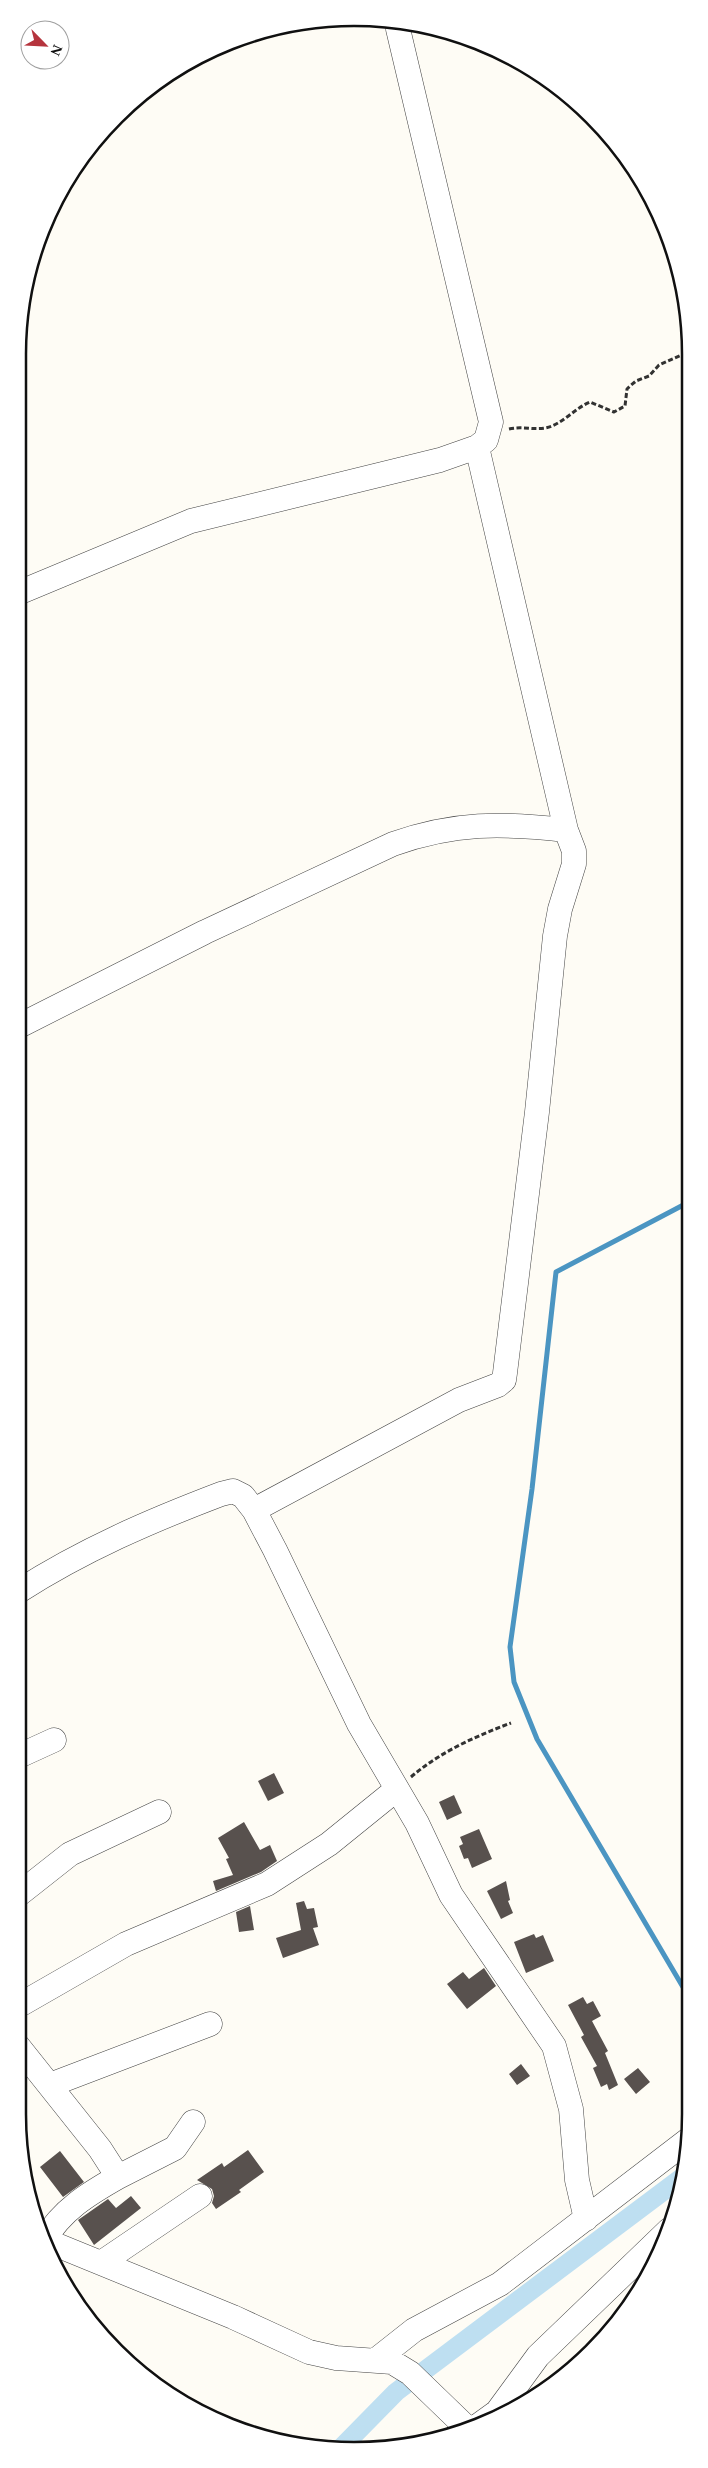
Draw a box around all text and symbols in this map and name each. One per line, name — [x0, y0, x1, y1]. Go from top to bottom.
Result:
north arrow — [20, 20, 70, 70]
text: N — [48, 42, 65, 58]

